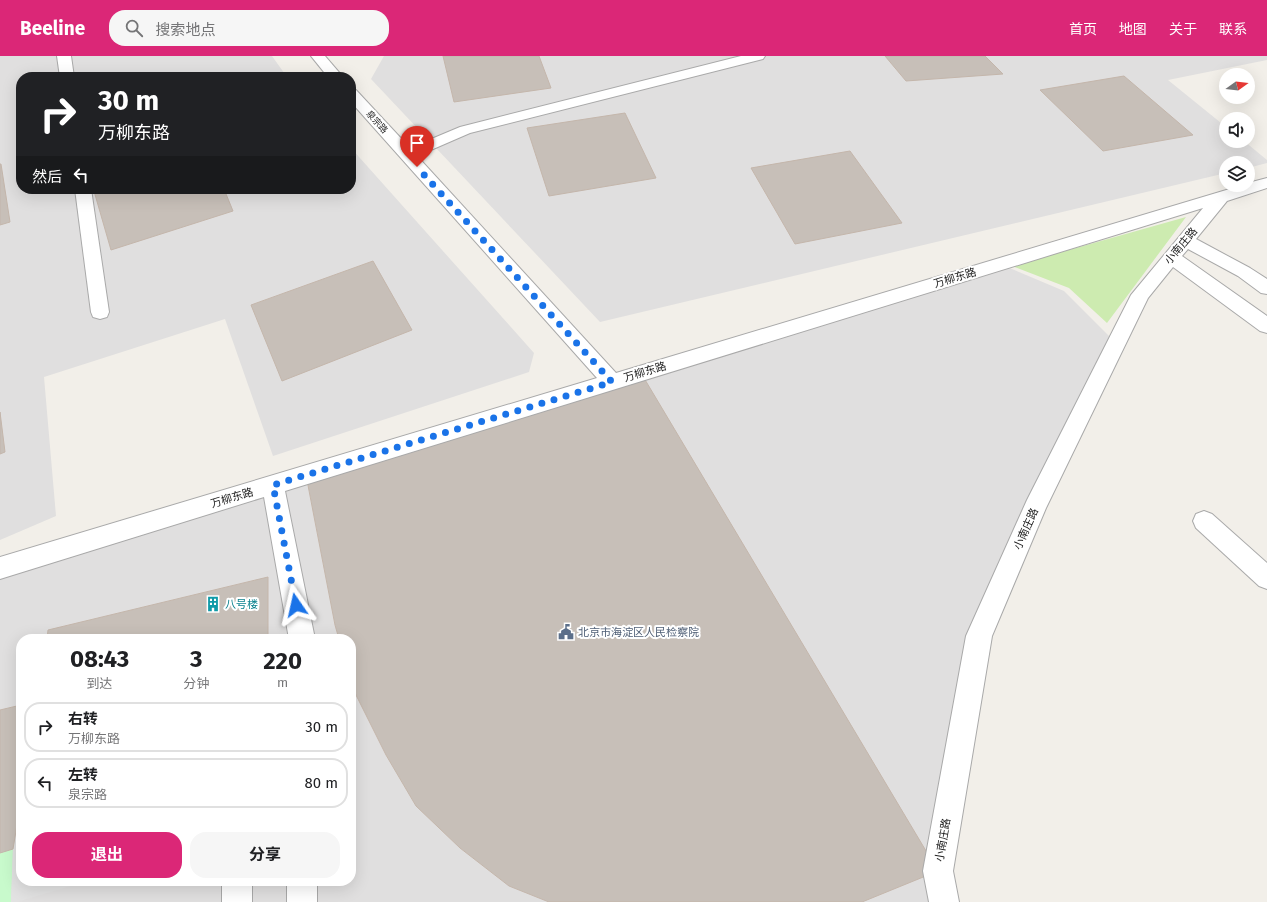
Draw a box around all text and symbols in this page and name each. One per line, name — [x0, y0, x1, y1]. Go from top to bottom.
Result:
search box — [109, 10, 389, 46]
text: Beeline — [20, 17, 85, 40]
icon: search — [123, 17, 145, 39]
text: 搜索地点 — [155, 21, 215, 39]
text: 首页 — [1069, 21, 1097, 38]
text: 地图 — [1119, 21, 1147, 38]
text: 关于 — [1169, 21, 1197, 38]
text: 联系 — [1219, 21, 1247, 38]
north arrow — [1219, 68, 1255, 104]
map controls — [1219, 68, 1255, 192]
text: 30 m — [98, 84, 159, 117]
icon: right — [32, 88, 84, 140]
street label: 泉宗路 — [364, 109, 390, 135]
button: sound — [1219, 112, 1255, 148]
text: 万柳东路 — [98, 122, 170, 144]
pin — [400, 126, 434, 167]
icon: arrive — [406, 132, 428, 154]
button: layers — [1219, 156, 1255, 192]
icon: left — [70, 164, 92, 186]
text: 然后 — [32, 168, 62, 186]
street label: 小南庄路 — [1162, 225, 1200, 267]
street label: 万柳东路 — [932, 265, 978, 291]
street label: 万柳东路 — [622, 359, 668, 385]
street label: 万柳东路 — [209, 485, 255, 511]
street label: 小南庄路 — [1011, 506, 1041, 552]
position arrow — [275, 584, 317, 626]
building icon: 八号楼 — [204, 595, 222, 613]
place label: 八号楼 — [225, 598, 258, 611]
public building icon: 北京市海淀区人民检察院 — [557, 623, 575, 641]
place label: 北京市海淀区人民检察院 — [578, 626, 699, 639]
text: 08:43 — [70, 645, 129, 673]
text: 3 — [190, 645, 202, 673]
text: 220 — [263, 647, 302, 675]
text: m — [277, 675, 288, 690]
text: 到达 — [87, 676, 113, 691]
text: 分钟 — [183, 676, 209, 691]
text: 右转 — [68, 710, 98, 728]
icon: right — [34, 716, 56, 738]
text: 30 m — [305, 718, 338, 736]
text: 万柳东路 — [68, 731, 120, 746]
text: 左转 — [68, 766, 98, 784]
icon: left — [34, 772, 56, 794]
text: 80 m — [305, 774, 338, 792]
text: 泉宗路 — [68, 787, 107, 802]
street label: 小南庄路 — [933, 817, 953, 863]
button: 退出 — [32, 832, 182, 878]
button: 分享 — [190, 832, 340, 878]

